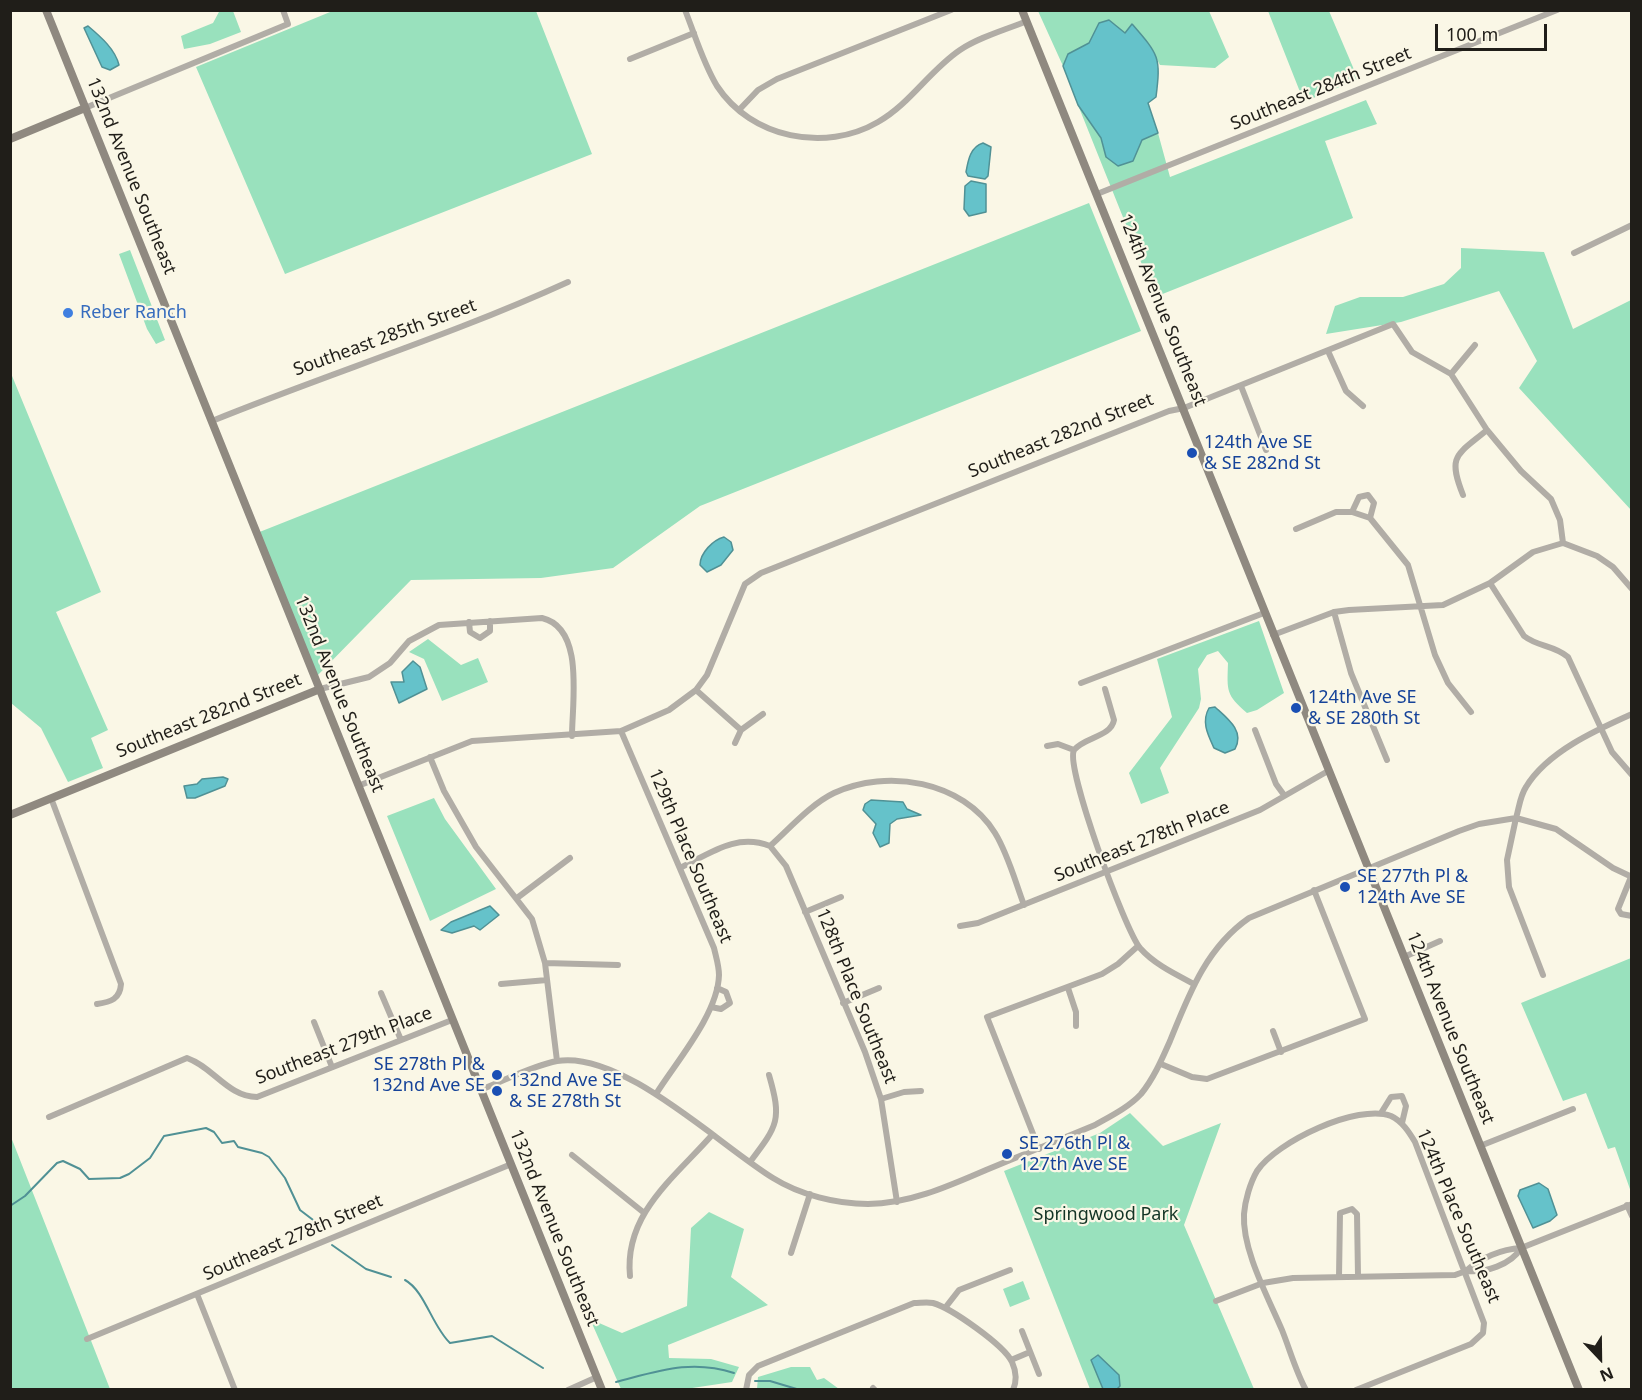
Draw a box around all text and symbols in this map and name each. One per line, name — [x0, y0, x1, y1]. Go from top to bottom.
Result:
scale bar — [1438, 12, 1550, 50]
text: 100 m — [1446, 22, 1498, 46]
street label: Southeast 284th Street — [1227, 43, 1415, 135]
street label: 132nd Avenue Southeast — [82, 74, 180, 278]
street label: 124th Avenue Southeast — [1113, 210, 1211, 410]
street label: Southeast 285th Street — [291, 295, 479, 381]
place label: Reber Ranch — [80, 302, 187, 324]
marker: Reber Ranch — [61, 306, 75, 320]
street label: Southeast 282nd Street — [965, 389, 1157, 483]
place label: 124th Ave SE & SE 282nd St — [1204, 432, 1321, 474]
marker: 124th Ave SE & SE 282nd St — [1185, 446, 1199, 460]
street label: 132nd Avenue Southeast — [290, 592, 388, 796]
street label: Southeast 282nd Street — [113, 669, 305, 763]
place label: 124th Ave SE & SE 280th St — [1308, 687, 1420, 730]
marker: 124th Ave SE & SE 280th St — [1289, 701, 1303, 715]
street label: 129th Place Southeast — [643, 766, 737, 946]
street label: Southeast 278th Place — [1051, 797, 1233, 887]
place label: SE 277th Pl & 124th Ave SE — [1357, 866, 1468, 908]
marker: SE 277th Pl & 124th Ave SE — [1338, 880, 1352, 894]
street label: 128th Place Southeast — [811, 905, 901, 1087]
street label: 124th Avenue Southeast — [1401, 928, 1499, 1128]
street label: Southeast 279th Place — [253, 1002, 435, 1090]
place label: SE 278th Pl & 132nd Ave SE — [372, 1054, 485, 1096]
marker: SE 278th Pl & 132nd Ave SE — [490, 1068, 504, 1082]
place label: 132nd Ave SE & SE 278th St — [509, 1070, 622, 1112]
marker: 132nd Ave SE & SE 278th St — [490, 1084, 504, 1098]
street label: 132nd Avenue Southeast — [505, 1126, 603, 1330]
street label: 124th Place Southeast — [1411, 1126, 1505, 1306]
place label: SE 276th Pl & 127th Ave SE — [1019, 1133, 1130, 1176]
marker: SE 276th Pl & 127th Ave SE — [1000, 1147, 1014, 1161]
street label: Southeast 278th Street — [200, 1190, 386, 1286]
park label: Springwood Park — [1034, 1204, 1178, 1226]
north arrow — [1570, 1328, 1630, 1388]
text: N — [1597, 1362, 1617, 1387]

